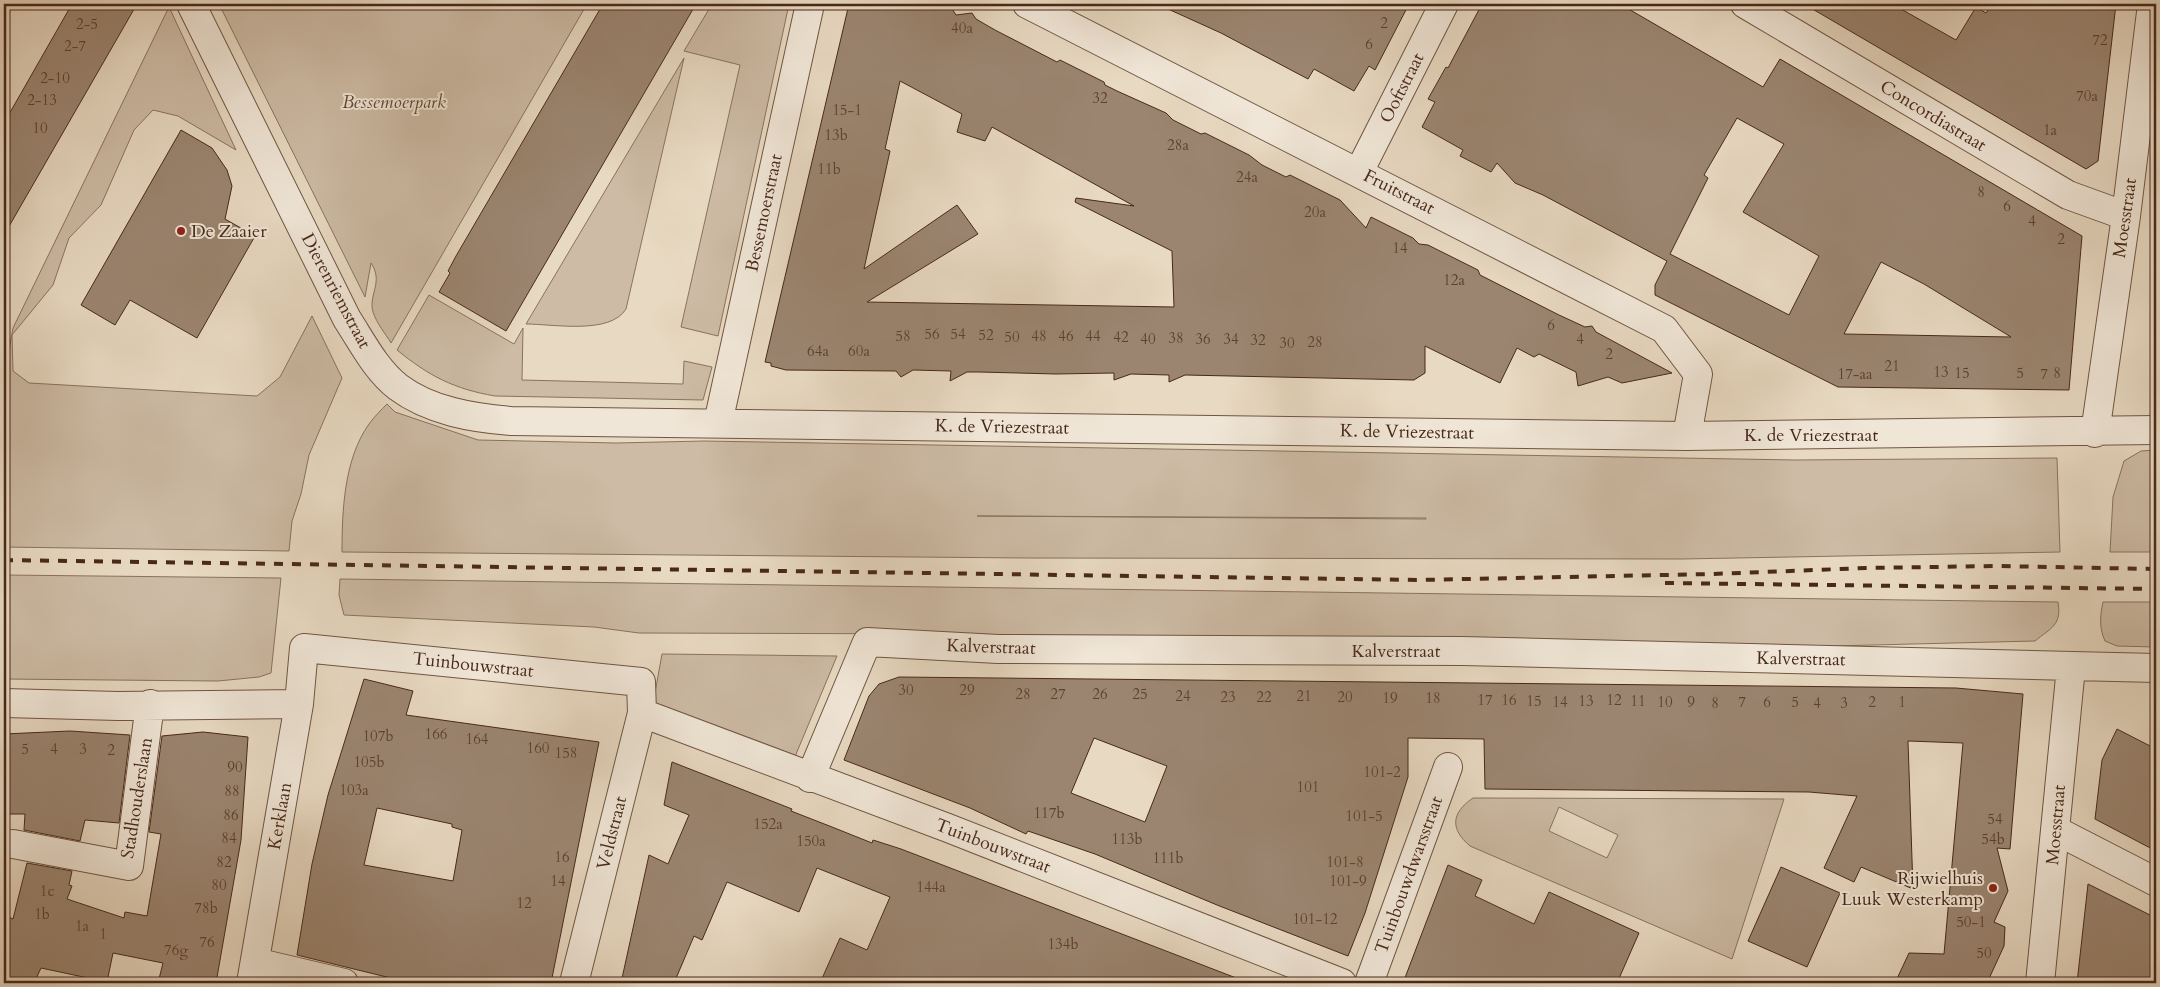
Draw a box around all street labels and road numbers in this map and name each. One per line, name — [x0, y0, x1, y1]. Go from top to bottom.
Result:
street label: Ooftstraat — [1374, 48, 1431, 128]
street label: Concordiastraat — [1875, 74, 1991, 158]
street label: Bessemoerstraat — [739, 151, 789, 274]
street label: Fruitstraat — [1359, 163, 1439, 221]
street label: Moesstraat — [2107, 176, 2143, 260]
street label: Dierenriemstraat — [295, 229, 377, 353]
street label: K. de Vriezestraat — [935, 413, 1070, 441]
street label: K. de Vriezestraat — [1340, 418, 1475, 446]
street label: K. de Vriezestraat — [1744, 423, 1878, 448]
street label: Kalverstraat — [946, 633, 1036, 661]
street label: Kalverstraat — [1351, 639, 1441, 664]
street label: Tuinbouwstraat — [411, 646, 535, 684]
street label: Kalverstraat — [1756, 646, 1846, 672]
street label: Stadhouderslaan — [115, 735, 159, 860]
street label: Kerklaan — [262, 780, 298, 852]
street label: Moesstraat — [2040, 784, 2072, 866]
street label: Tuinbouwdwarsstraat — [1369, 792, 1449, 957]
street label: Veldstraat — [591, 793, 633, 872]
street label: Tuinbouwstraat — [932, 813, 1055, 880]

